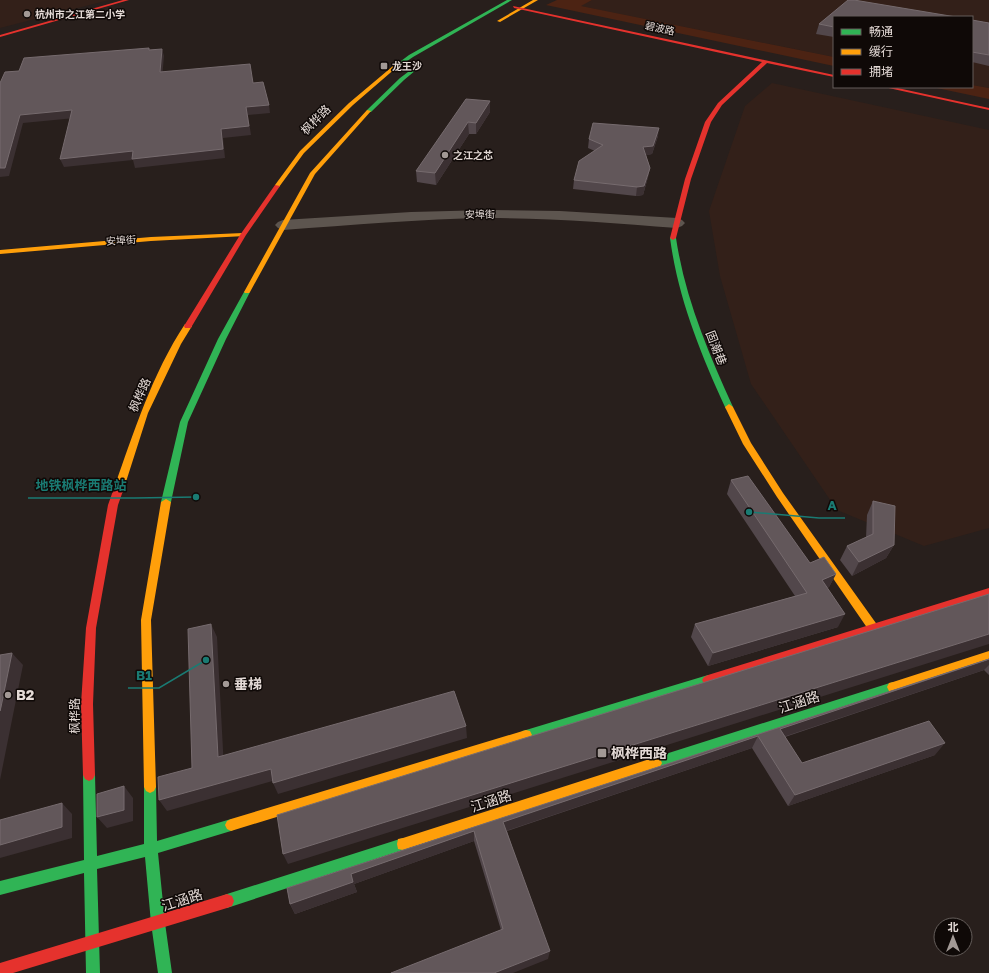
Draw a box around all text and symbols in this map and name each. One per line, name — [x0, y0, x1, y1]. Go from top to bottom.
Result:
place label: 杭州市之江第二小学 — [35, 8, 125, 20]
marker: 杭州市之江第二小学 — [22, 9, 32, 19]
legend — [833, 16, 973, 88]
street label: 碧波路 — [644, 19, 676, 37]
text: 畅通 — [869, 24, 893, 39]
text: 缓行 — [869, 44, 893, 59]
place label: 龙王沙 — [392, 60, 422, 72]
marker: 龙王沙 — [379, 61, 389, 71]
text: 拥堵 — [869, 64, 893, 79]
street label: 枫桦路 — [298, 102, 334, 138]
place label: 之江之芯 — [453, 149, 493, 161]
marker: 之江之芯 — [440, 150, 450, 160]
street label: 安埠街 — [465, 208, 495, 220]
street label: 安埠街 — [106, 233, 136, 247]
street label: 固潮巷 — [703, 328, 730, 367]
street label: 枫桦路 — [125, 375, 154, 414]
callout: 地铁枫桦西路站 — [28, 473, 135, 498]
text: 地铁枫桦西路站 — [35, 477, 127, 493]
callout: A — [819, 493, 845, 518]
text: A — [827, 497, 837, 513]
callout: B1 — [128, 663, 159, 688]
text: B1 — [136, 667, 152, 683]
place label: 垂梯 — [234, 675, 262, 692]
marker: 垂梯 — [221, 679, 231, 689]
place label: B2 — [16, 686, 35, 703]
street label: 江涵路 — [776, 687, 821, 716]
marker: B2 — [3, 690, 13, 700]
street label: 枫桦路 — [67, 698, 82, 734]
place label: 枫桦西路 — [611, 744, 667, 761]
marker: 枫桦西路 — [596, 747, 608, 759]
street label: 江涵路 — [468, 786, 513, 815]
street label: 江涵路 — [159, 885, 204, 914]
north arrow — [933, 917, 973, 957]
text: 北 — [948, 920, 959, 933]

